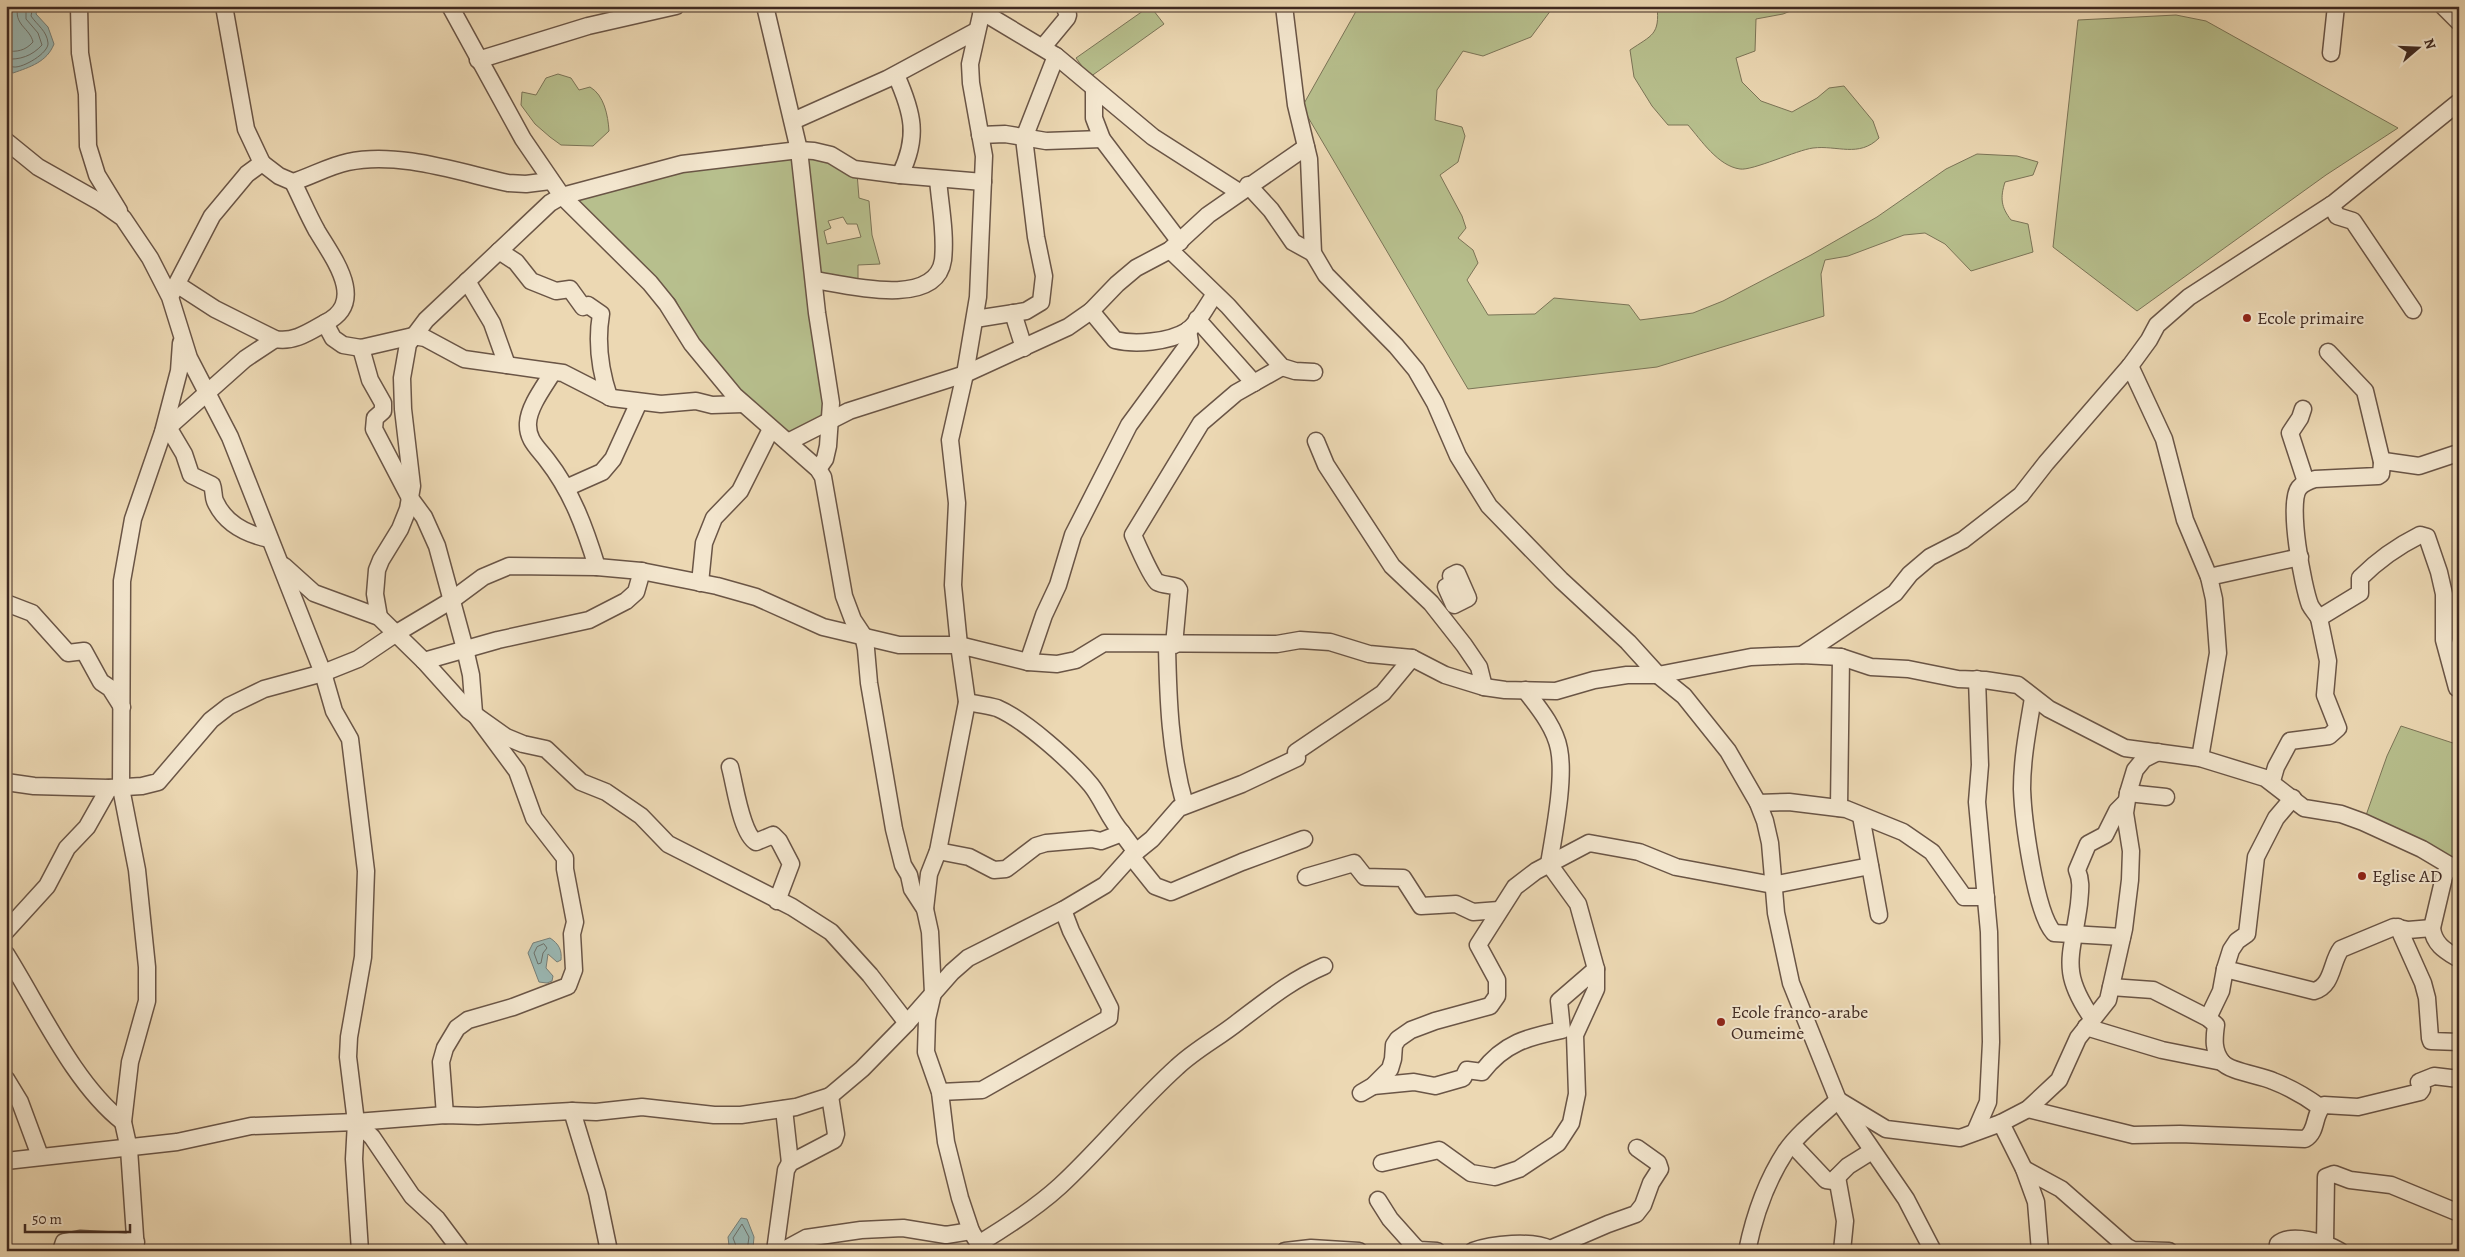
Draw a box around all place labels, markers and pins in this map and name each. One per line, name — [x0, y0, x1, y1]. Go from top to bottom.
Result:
place label: Ecole primaire — [2257, 306, 2364, 330]
marker: Ecole primaire — [2241, 312, 2253, 324]
place label: Eglise AD — [2372, 864, 2442, 888]
marker: Eglise AD — [2356, 870, 2368, 882]
place label: Ecole franco-arabe Oumeime — [1731, 1000, 1868, 1045]
marker: Ecole franco-arabe Oumeime — [1715, 1016, 1727, 1028]

